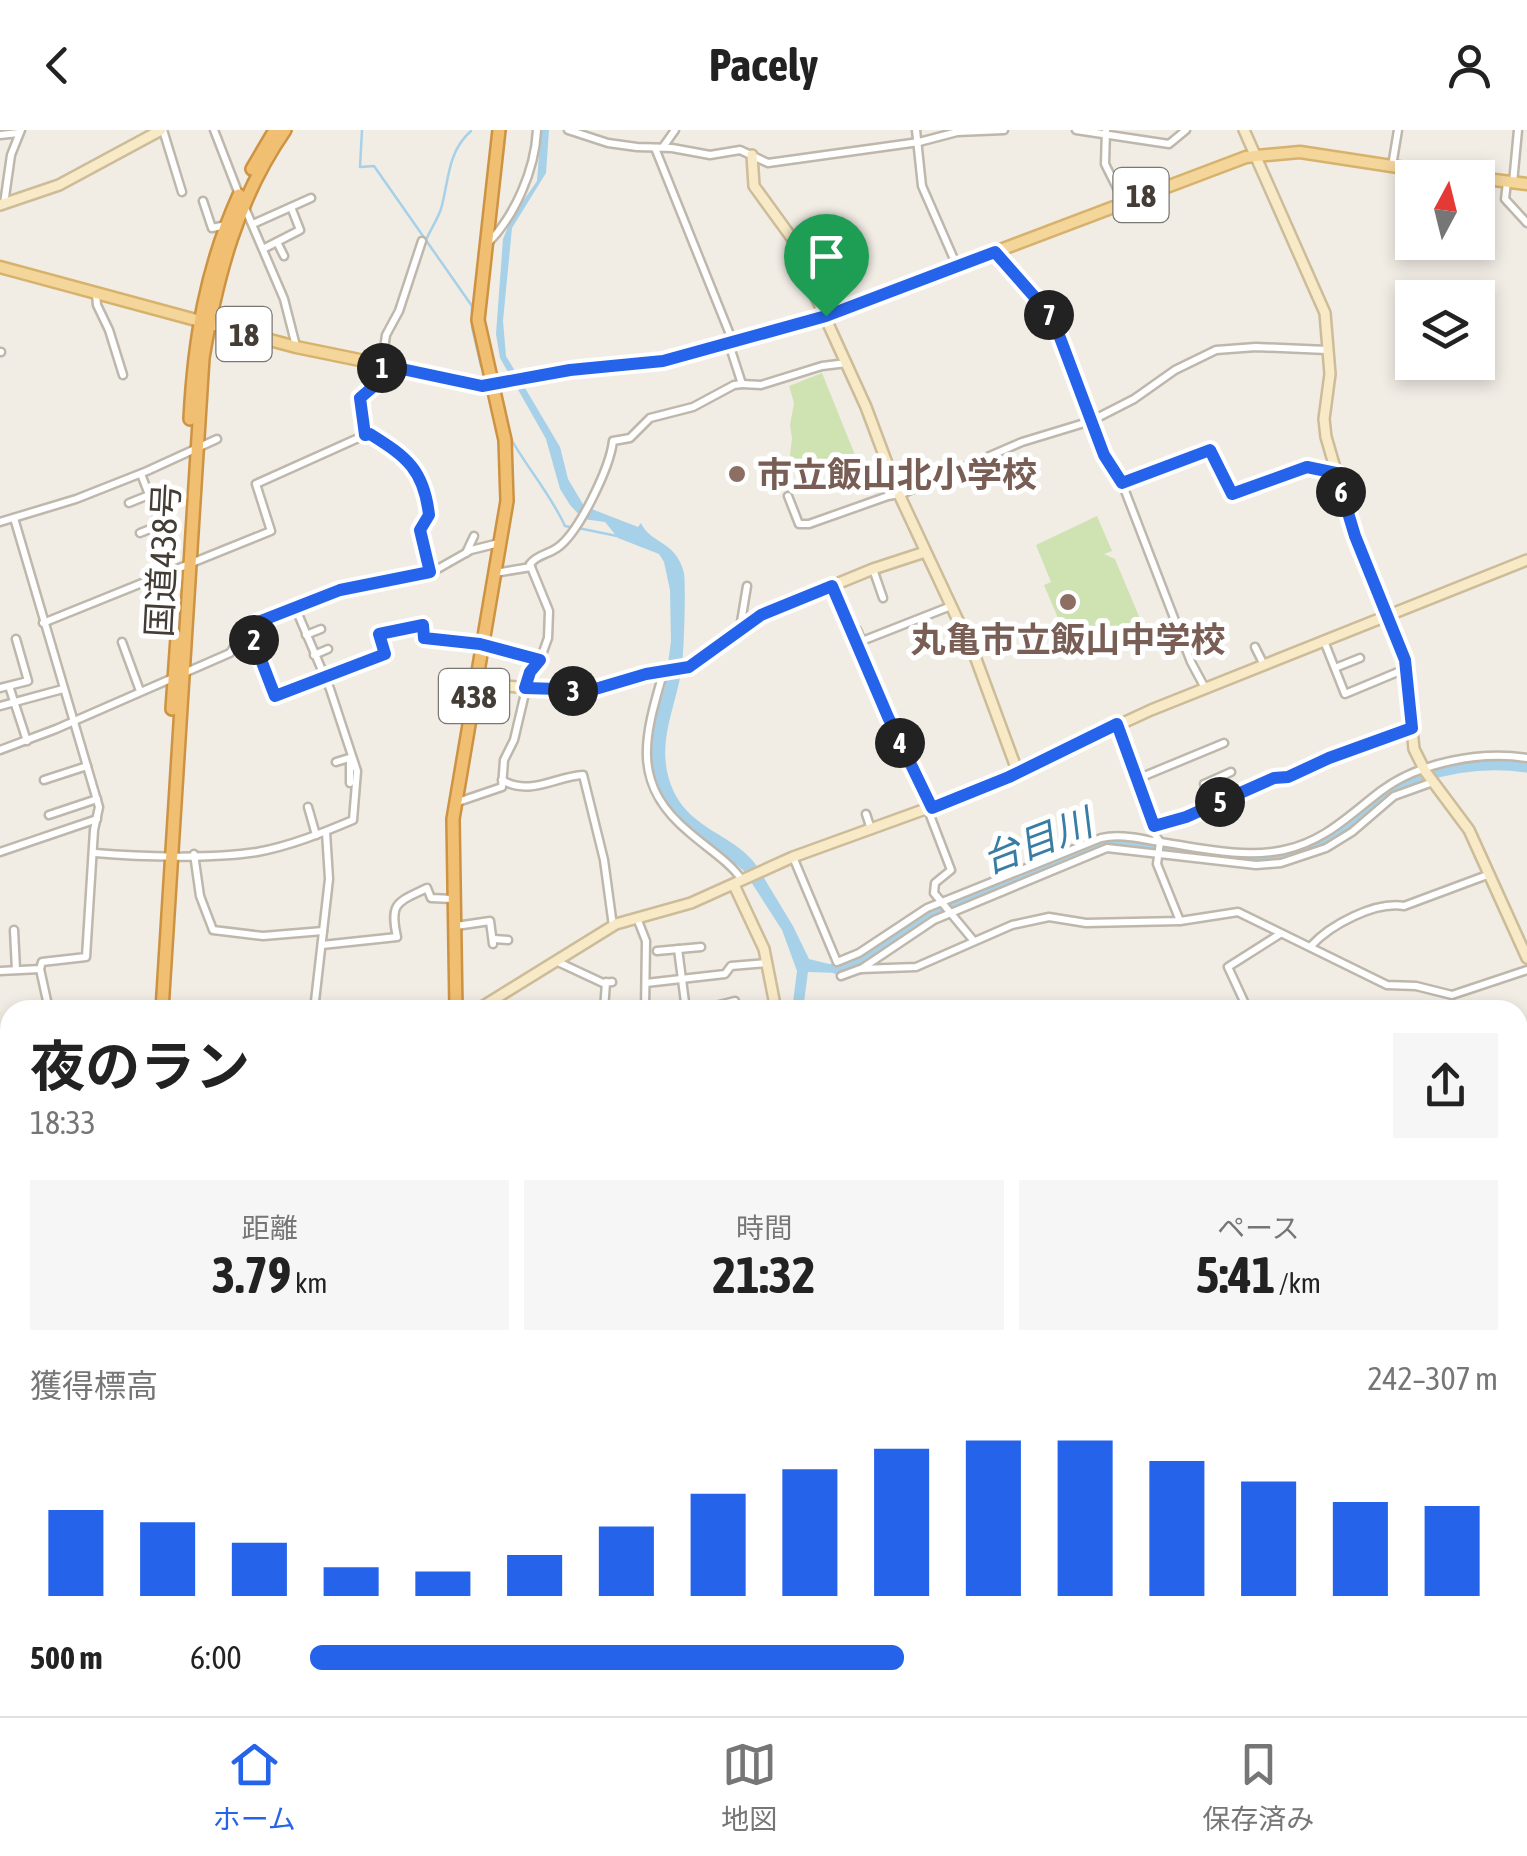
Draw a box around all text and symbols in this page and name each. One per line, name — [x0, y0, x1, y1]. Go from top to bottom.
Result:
icon: back — [30, 38, 85, 93]
icon: person — [1442, 38, 1497, 93]
text: Pacely — [709, 39, 818, 91]
north arrow — [1395, 160, 1495, 260]
map controls — [1395, 160, 1495, 380]
road number: 18 — [1114, 168, 1168, 222]
pin — [784, 214, 869, 317]
icon: arrive — [799, 229, 854, 284]
button: layers — [1395, 280, 1495, 380]
pin: 7 — [1024, 290, 1074, 340]
text: 7 — [1042, 299, 1056, 331]
road number: 18 — [216, 307, 272, 361]
pin: 1 — [357, 343, 407, 393]
text: 1 — [375, 352, 389, 384]
place label: 市立飯山北小学校 — [757, 454, 1037, 494]
marker: 市立飯山北小学校 — [726, 463, 748, 485]
pin: 6 — [1316, 467, 1366, 517]
text: 6 — [1334, 476, 1348, 508]
street label: 国道438号 — [138, 482, 186, 638]
marker: 丸亀市立飯山中学校 — [1057, 591, 1079, 613]
pin: 2 — [229, 615, 279, 665]
place label: 丸亀市立飯山中学校 — [910, 619, 1226, 659]
text: 2 — [247, 624, 261, 656]
pin: 3 — [548, 666, 598, 716]
road number: 438 — [439, 669, 509, 723]
text: 3 — [566, 675, 580, 707]
pin: 4 — [875, 718, 925, 768]
text: 4 — [893, 727, 907, 759]
pin: 5 — [1195, 777, 1245, 827]
text: 5 — [1213, 786, 1227, 818]
water label: 台目川 — [976, 799, 1102, 882]
button: share — [1393, 1033, 1498, 1138]
text: 夜のラン — [30, 1035, 250, 1098]
text: 18:33 — [30, 1104, 96, 1141]
text: 距離 — [242, 1212, 298, 1244]
text: 時間 — [736, 1212, 792, 1244]
text: ペース — [1217, 1212, 1300, 1244]
text: 3.79 — [212, 1246, 291, 1304]
text: 21:32 — [713, 1246, 815, 1304]
text: 5:41 — [1196, 1246, 1275, 1304]
text: km — [291, 1267, 328, 1299]
text: /km — [1275, 1267, 1321, 1299]
text: 242–307 m — [1368, 1360, 1498, 1397]
text: 獲得標高 — [30, 1367, 158, 1404]
text: 500 m — [30, 1639, 103, 1676]
text: 6:00 — [190, 1639, 241, 1676]
tab: ホーム — [213, 1737, 296, 1837]
tab: 地図 — [721, 1737, 777, 1837]
tab: 保存済み — [1202, 1737, 1314, 1837]

